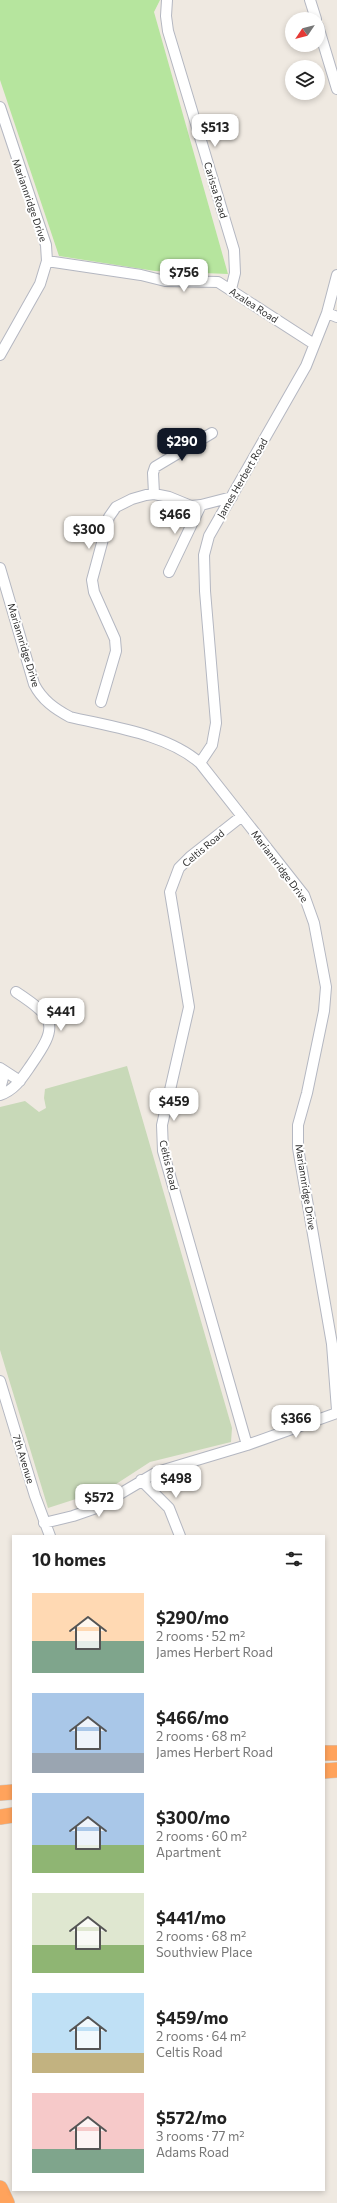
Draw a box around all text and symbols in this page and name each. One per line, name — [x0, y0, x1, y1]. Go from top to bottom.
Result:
north arrow — [285, 12, 325, 52]
map controls — [285, 12, 325, 100]
button: layers — [285, 60, 325, 100]
pin: $513 — [191, 114, 239, 148]
text: $513 — [201, 119, 229, 135]
street label: Mariannridge Drive — [10, 157, 50, 243]
street label: Carissa Road — [202, 160, 230, 220]
pin: $756 — [160, 259, 208, 293]
text: $756 — [169, 264, 199, 280]
street label: Azalea Road — [227, 285, 281, 325]
pin: $290 — [158, 428, 206, 462]
text: $290 — [166, 433, 198, 449]
street label: James Herbert Road — [214, 436, 270, 520]
pin: $466 — [151, 501, 199, 535]
text: $466 — [159, 506, 191, 522]
pin: $300 — [65, 516, 113, 550]
text: $300 — [73, 521, 105, 537]
street label: Mariannridge Drive — [6, 602, 42, 688]
street label: Celtis Road — [180, 827, 227, 869]
street label: Mariannridge Drive — [249, 828, 311, 904]
pin: $441 — [37, 998, 85, 1032]
text: $441 — [47, 1003, 75, 1019]
pin: $459 — [150, 1088, 198, 1122]
text: $459 — [158, 1093, 190, 1109]
street label: Celtis Road — [157, 1139, 181, 1191]
street label: Mariannridge Drive — [293, 1143, 319, 1231]
pin: $366 — [272, 1405, 320, 1439]
text: $366 — [280, 1410, 312, 1426]
street label: 7th Avenue — [11, 1433, 37, 1485]
pin: $498 — [152, 1465, 200, 1499]
text: $498 — [160, 1470, 192, 1486]
pin: $572 — [75, 1484, 123, 1518]
text: $572 — [84, 1489, 114, 1505]
icon: filters — [283, 1548, 305, 1570]
text: 10 homes — [32, 1549, 106, 1570]
text: $290/mo — [156, 1607, 229, 1628]
icon: home — [64, 1609, 112, 1657]
text: 2 rooms · 52 m² — [156, 1628, 245, 1644]
text: James Herbert Road — [156, 1644, 273, 1660]
text: $466/mo — [156, 1707, 229, 1728]
icon: home — [64, 1709, 112, 1757]
text: 2 rooms · 68 m² — [156, 1728, 246, 1744]
text: James Herbert Road — [156, 1744, 273, 1760]
text: $300/mo — [156, 1807, 230, 1828]
icon: home — [64, 1809, 112, 1857]
text: 2 rooms · 60 m² — [156, 1828, 247, 1844]
text: Apartment — [156, 1844, 221, 1860]
text: $441/mo — [156, 1907, 226, 1928]
icon: home — [64, 1909, 112, 1957]
text: 2 rooms · 68 m² — [156, 1928, 246, 1944]
text: Southview Place — [156, 1944, 252, 1960]
text: $459/mo — [156, 2007, 228, 2028]
icon: home — [64, 2009, 112, 2057]
text: 2 rooms · 64 m² — [156, 2028, 246, 2044]
text: Celtis Road — [156, 2044, 223, 2060]
text: $572/mo — [156, 2107, 227, 2128]
icon: home — [64, 2109, 112, 2157]
text: 3 rooms · 77 m² — [156, 2128, 245, 2144]
text: Adams Road — [156, 2144, 229, 2160]

